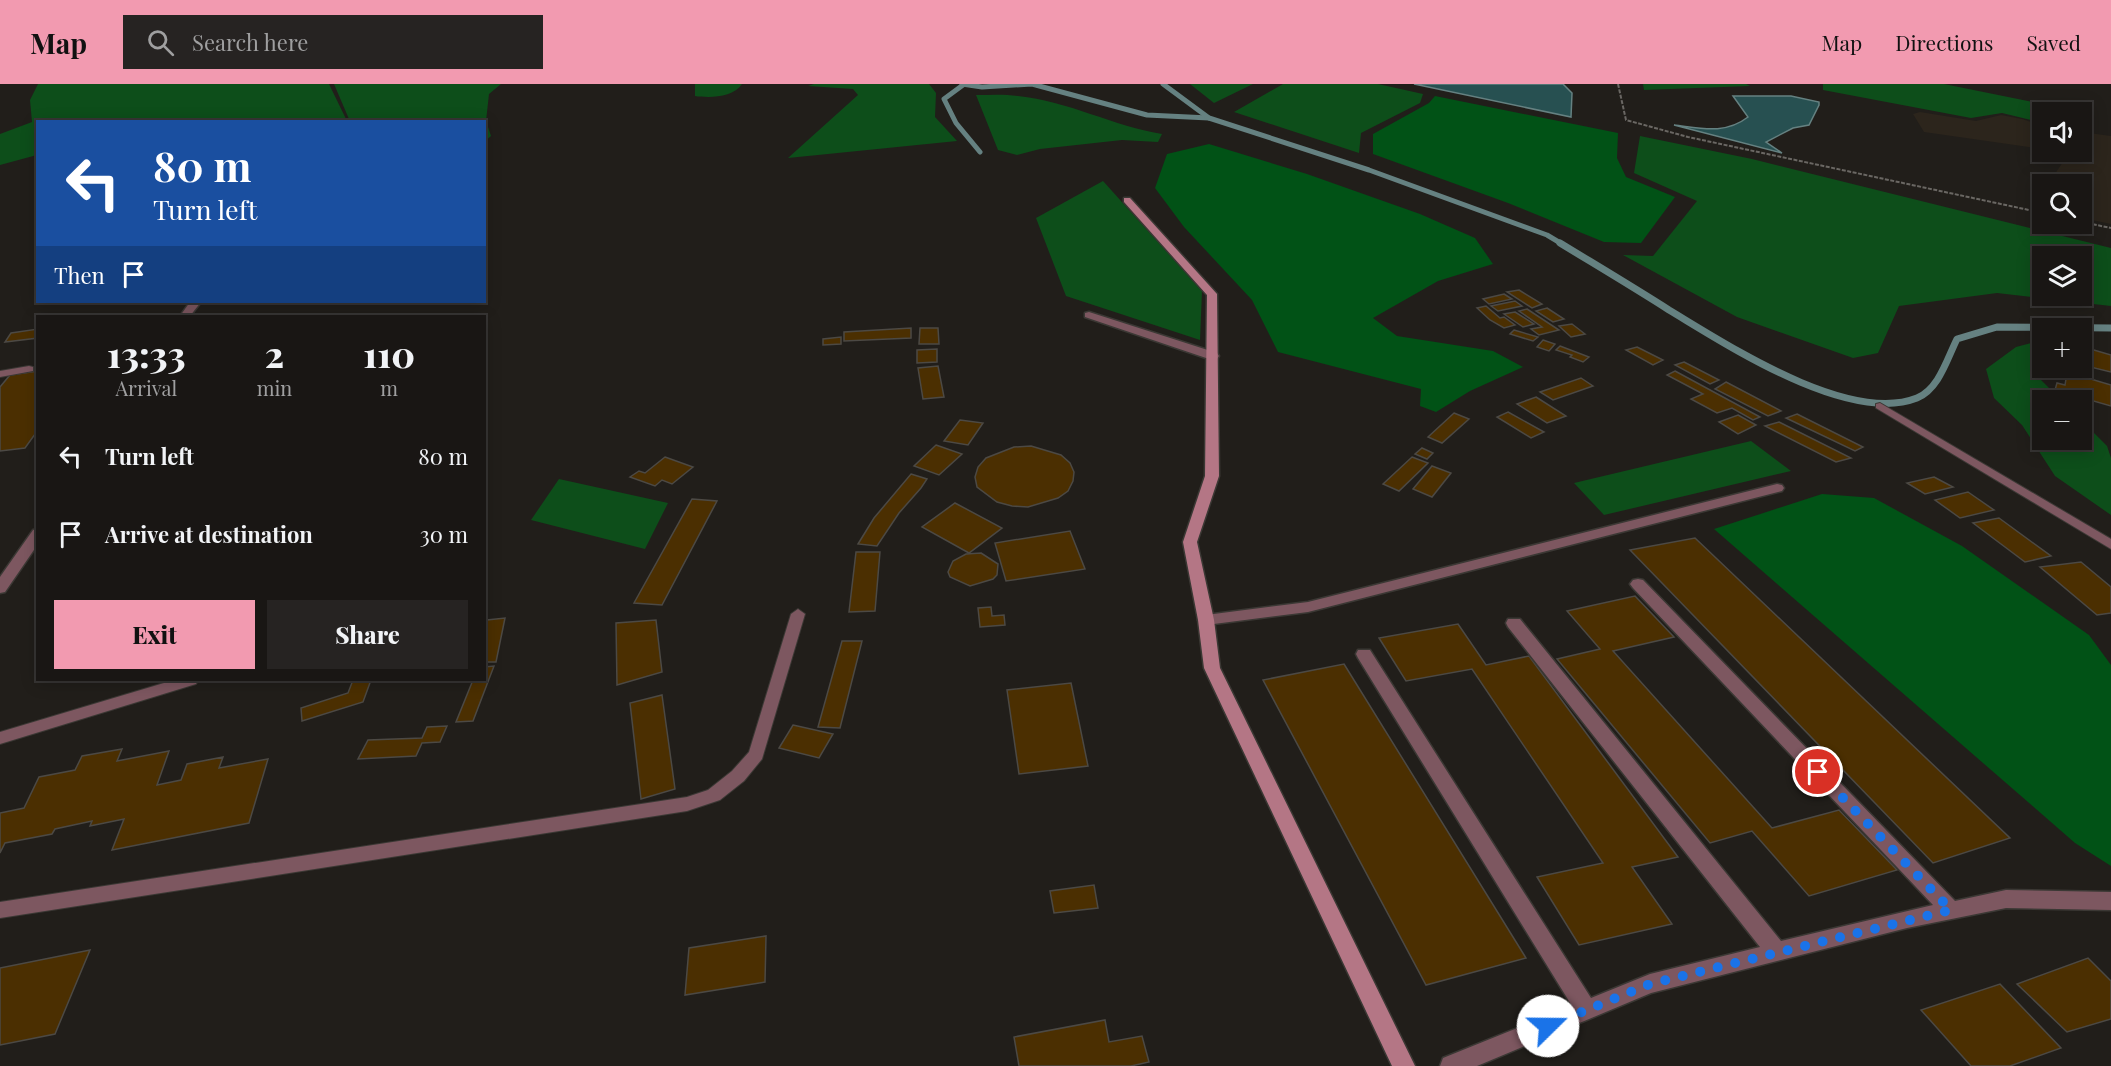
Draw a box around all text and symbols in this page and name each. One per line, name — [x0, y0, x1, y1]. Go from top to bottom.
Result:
search box — [123, 15, 543, 69]
text: Map — [30, 24, 87, 61]
icon: search — [144, 26, 177, 59]
text: Search here — [192, 27, 308, 57]
text: Map — [1821, 28, 1862, 56]
text: Directions — [1895, 28, 1993, 56]
text: Saved — [2026, 28, 2081, 56]
map controls — [2032, 102, 2092, 450]
button: sound — [2032, 102, 2092, 162]
text: 80 m — [153, 137, 251, 193]
icon: left — [54, 144, 132, 222]
button: search — [2032, 174, 2092, 234]
text: Turn left — [153, 191, 257, 227]
button: layers — [2032, 246, 2092, 306]
icon: arrive — [117, 258, 150, 291]
text: Then — [54, 260, 105, 290]
button: + — [2032, 318, 2092, 378]
text: 13:33 — [107, 329, 186, 377]
text: 2 — [265, 329, 284, 377]
text: 110 — [363, 329, 415, 377]
text: Arrival — [116, 374, 177, 401]
text: min — [257, 374, 292, 401]
text: m — [380, 374, 398, 401]
button: − — [2032, 390, 2092, 450]
icon: left — [54, 440, 87, 473]
text: Turn left — [105, 441, 194, 471]
text: 80 m — [418, 441, 468, 471]
icon: arrive — [54, 518, 87, 551]
text: Arrive at destination — [105, 519, 313, 549]
text: 30 m — [420, 519, 468, 549]
button: Exit — [54, 600, 255, 669]
button: Share — [267, 600, 468, 669]
pin — [1792, 746, 1843, 797]
icon: arrive — [1801, 755, 1834, 788]
position arrow — [1516, 994, 1580, 1058]

